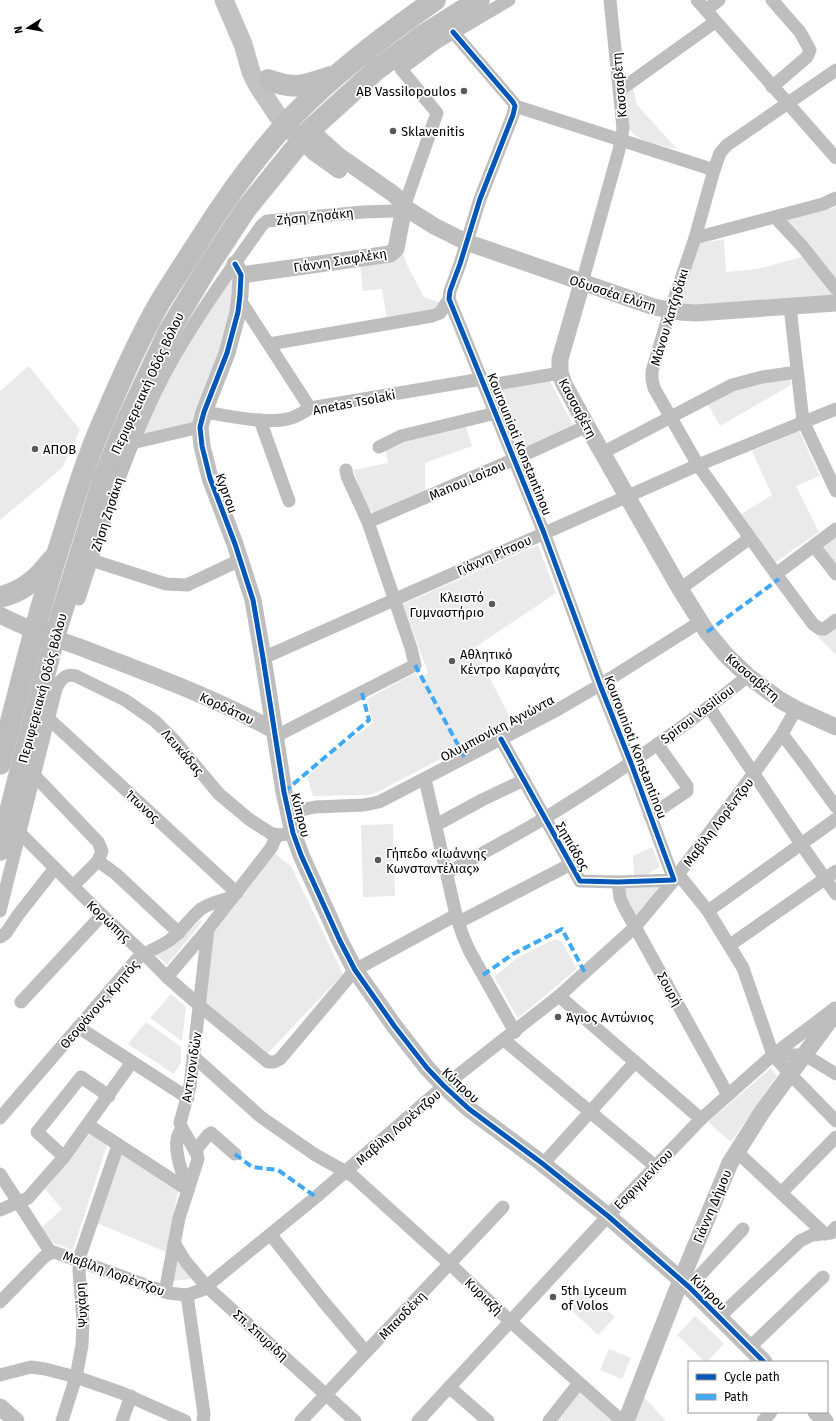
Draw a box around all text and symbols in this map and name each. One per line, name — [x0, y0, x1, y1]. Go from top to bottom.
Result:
north arrow — [8, 8, 48, 48]
text: N — [12, 25, 26, 35]
street label: Κασσαβέτη — [609, 52, 630, 118]
place label: AB Vassilopoulos — [356, 84, 456, 99]
marker: AB Vassilopoulos — [459, 86, 469, 96]
place label: Sklavenitis — [401, 124, 465, 139]
marker: Sklavenitis — [388, 126, 398, 136]
street label: Ζήση Ζησάκη — [276, 205, 354, 228]
street label: Γιάννη Σιαφλέκη — [292, 246, 388, 275]
street label: Μάνου Χατζηδάκι — [648, 267, 691, 368]
street label: Οδυσσέα Ελύτη — [568, 272, 658, 315]
street label: Περιφερειακή Οδός Βόλου — [108, 310, 187, 457]
street label: Kourounioti Konstantinou — [484, 371, 555, 518]
street label: Κασσαβέτη — [556, 376, 600, 441]
street label: Anetas Tsolaki — [311, 387, 397, 418]
place label: ΑΠΟΒ — [43, 442, 76, 457]
marker: ΑΠΟΒ — [30, 444, 40, 454]
street label: Manou Loizou — [427, 458, 508, 503]
street label: Kyprou — [212, 471, 241, 515]
street label: Ζήση Ζησάκη — [88, 475, 127, 553]
street label: Γιάννη Ρίτσου — [455, 532, 534, 579]
place label: Κλειστό Γυμναστήριο — [410, 590, 484, 620]
marker: Κλειστό Γυμναστήριο — [487, 599, 497, 609]
street label: Περιφερειακή Οδός Βόλου — [15, 611, 70, 765]
place label: Αθλητικό Κέντρο Καραγάτς — [460, 647, 560, 677]
street label: Κασσαβέτη — [723, 651, 783, 704]
marker: Αθλητικό Κέντρο Καραγάτς — [447, 656, 457, 666]
street label: Kourounioti Konstantinou — [601, 673, 670, 821]
street label: Spirou Vasiliou — [658, 682, 737, 747]
street label: Κορδάτου — [197, 689, 256, 728]
street label: Ολυμπιονίκη Αγνώντα — [438, 692, 557, 765]
street label: Λευκάδας — [159, 726, 207, 778]
street label: Μαβίλη Λορέντζου — [680, 775, 757, 870]
street label: Ίτωνος — [123, 787, 163, 826]
street label: Κύπρου — [288, 791, 313, 839]
street label: Σηπιάδος — [553, 819, 593, 873]
place label: Γήπεδο «Ιωάννης Κωνσταντέλιας» — [386, 846, 487, 876]
marker: Γήπεδο «Ιωάννης Κωνσταντέλιας» — [373, 855, 383, 865]
street label: Κορώπης — [84, 897, 134, 945]
street label: Θεοφάνους Κρητός — [57, 957, 142, 1052]
street label: Σουρή — [654, 970, 685, 1009]
place label: Άγιος Αντώνιος — [566, 1010, 654, 1025]
marker: Άγιος Αντώνιος — [553, 1012, 563, 1022]
street label: Αντιγονιδών — [179, 1030, 205, 1103]
street label: Κύπρου — [439, 1064, 482, 1106]
street label: Μαβίλη Λορέντζου — [353, 1087, 444, 1168]
street label: Εσφιγμενίτου — [611, 1146, 676, 1213]
street label: Γιάννη Δήμου — [690, 1167, 735, 1245]
street label: Μαβίλη Λορέντζου — [61, 1248, 167, 1299]
street label: Κύπρου — [687, 1271, 730, 1314]
street label: Κυριαζή — [462, 1275, 506, 1318]
street label: Ψυχάρη — [72, 1282, 91, 1328]
place label: 5th Lyceum of Volos — [561, 1283, 627, 1313]
street label: Μπασδέκη — [376, 1288, 429, 1342]
marker: 5th Lyceum of Volos — [548, 1292, 558, 1302]
street label: Σπ. Σπυρίδη — [230, 1307, 291, 1364]
legend — [688, 1361, 828, 1413]
text: Cycle path — [724, 1370, 780, 1384]
text: Path — [724, 1390, 748, 1404]

